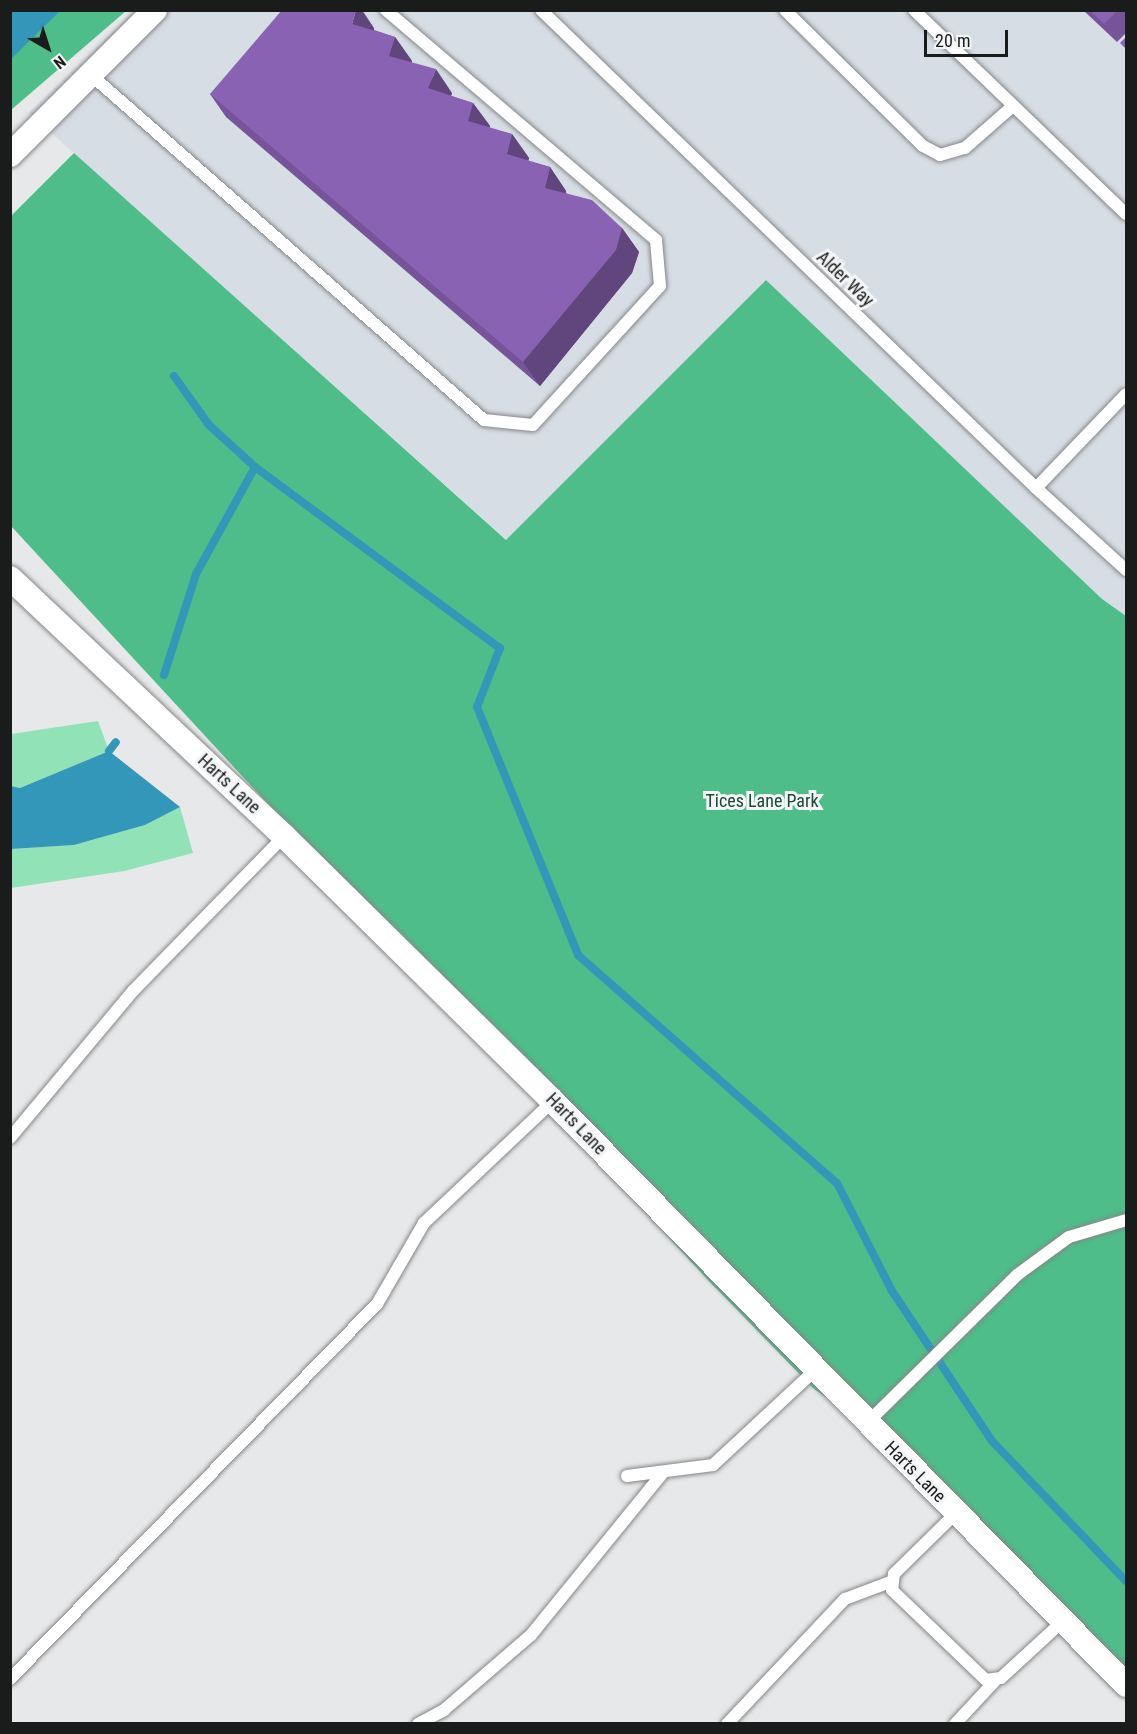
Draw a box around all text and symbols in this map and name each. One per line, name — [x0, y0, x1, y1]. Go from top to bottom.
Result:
north arrow — [18, 18, 78, 78]
scale bar — [927, 18, 1011, 56]
text: 20 m — [935, 30, 970, 51]
text: N — [50, 52, 69, 73]
street label: Alder Way — [812, 247, 878, 311]
street label: Harts Lane — [193, 750, 265, 818]
park label: Tices Lane Park — [705, 790, 819, 812]
street label: Harts Lane — [541, 1089, 611, 1159]
street label: Harts Lane — [880, 1437, 950, 1507]

